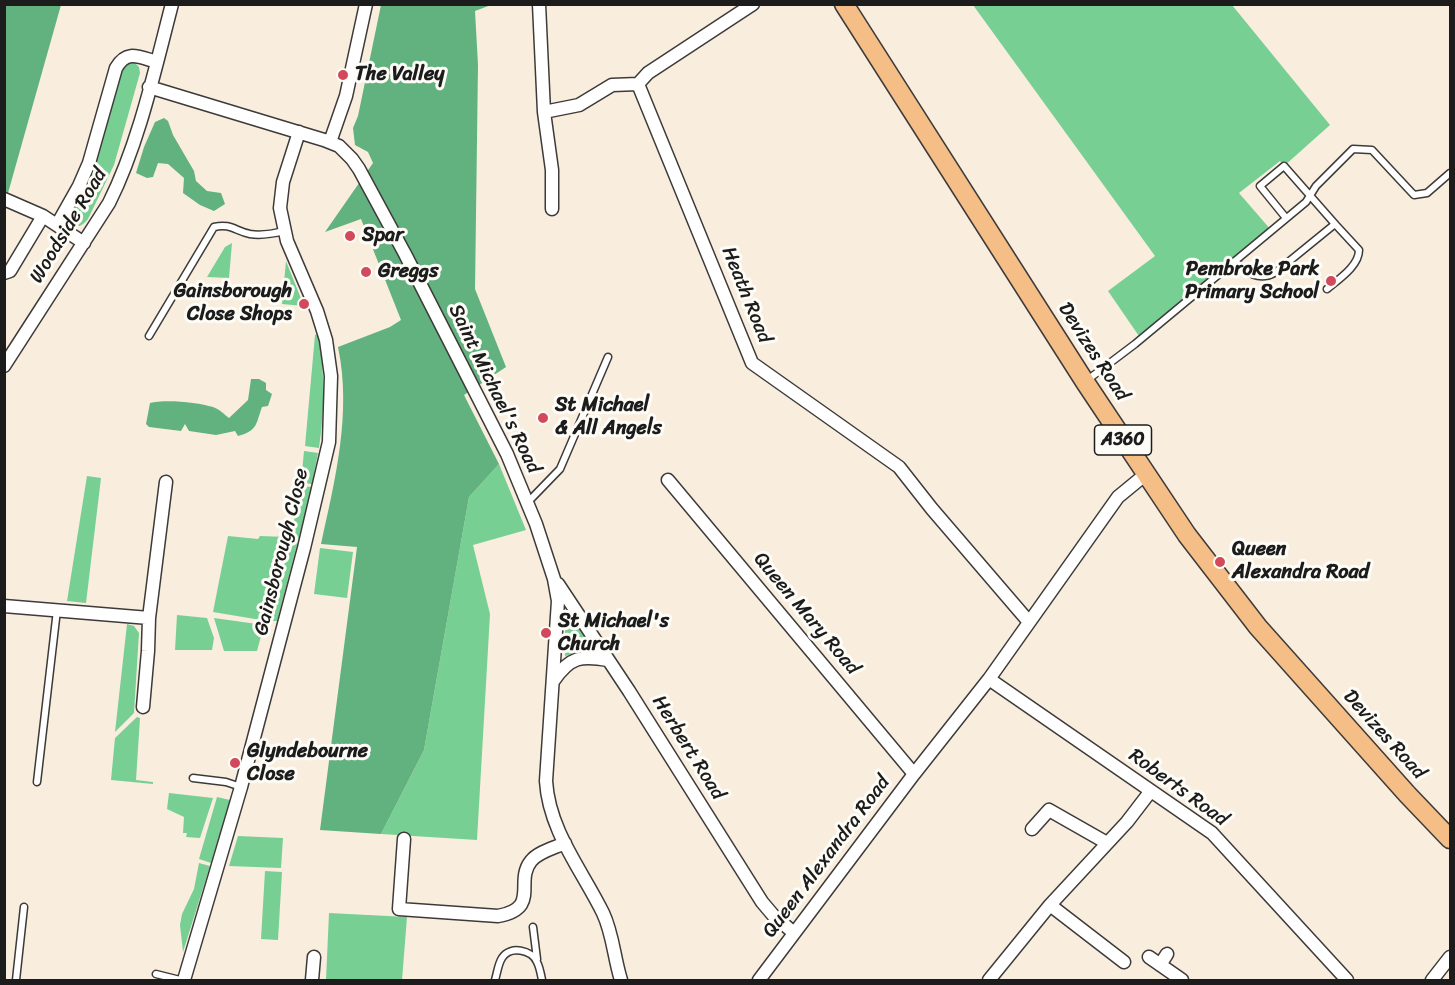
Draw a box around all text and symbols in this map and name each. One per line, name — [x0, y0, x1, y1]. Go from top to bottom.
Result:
place label: The Valley — [355, 63, 445, 87]
marker: The Valley — [336, 68, 350, 82]
street label: Woodside Road — [25, 164, 113, 288]
place label: Spar — [362, 224, 403, 248]
marker: Spar — [343, 229, 357, 243]
street label: Heath Road — [716, 243, 776, 347]
place label: Pembroke Park Primary School — [1185, 258, 1319, 305]
place label: Greggs — [378, 260, 438, 284]
marker: Greggs — [359, 265, 373, 279]
marker: Pembroke Park Primary School — [1324, 274, 1338, 288]
place label: Gainsborough Close Shops — [174, 280, 292, 327]
marker: Gainsborough Close Shops — [297, 297, 311, 311]
street label: Devizes Road — [1052, 298, 1134, 406]
street label: Saint Michael's Road — [443, 300, 545, 478]
place label: St Michael & All Angels — [555, 394, 662, 441]
marker: St Michael & All Angels — [536, 411, 550, 425]
road number: A360 — [1094, 425, 1152, 455]
street label: Gainsborough Close — [250, 466, 314, 638]
place label: Queen Alexandra Road — [1232, 538, 1369, 585]
street label: Queen Mary Road — [748, 548, 864, 680]
marker: Queen Alexandra Road — [1213, 555, 1227, 569]
place label: St Michael's Church — [558, 610, 669, 657]
marker: St Michael's Church — [539, 626, 553, 640]
street label: Devizes Road — [1337, 685, 1431, 785]
street label: Herbert Road — [646, 691, 730, 805]
place label: Glyndebourne Close — [247, 740, 368, 787]
street label: Roberts Road — [1124, 744, 1232, 832]
marker: Glyndebourne Close — [228, 756, 242, 770]
street label: Queen Alexandra Road — [758, 771, 896, 943]

